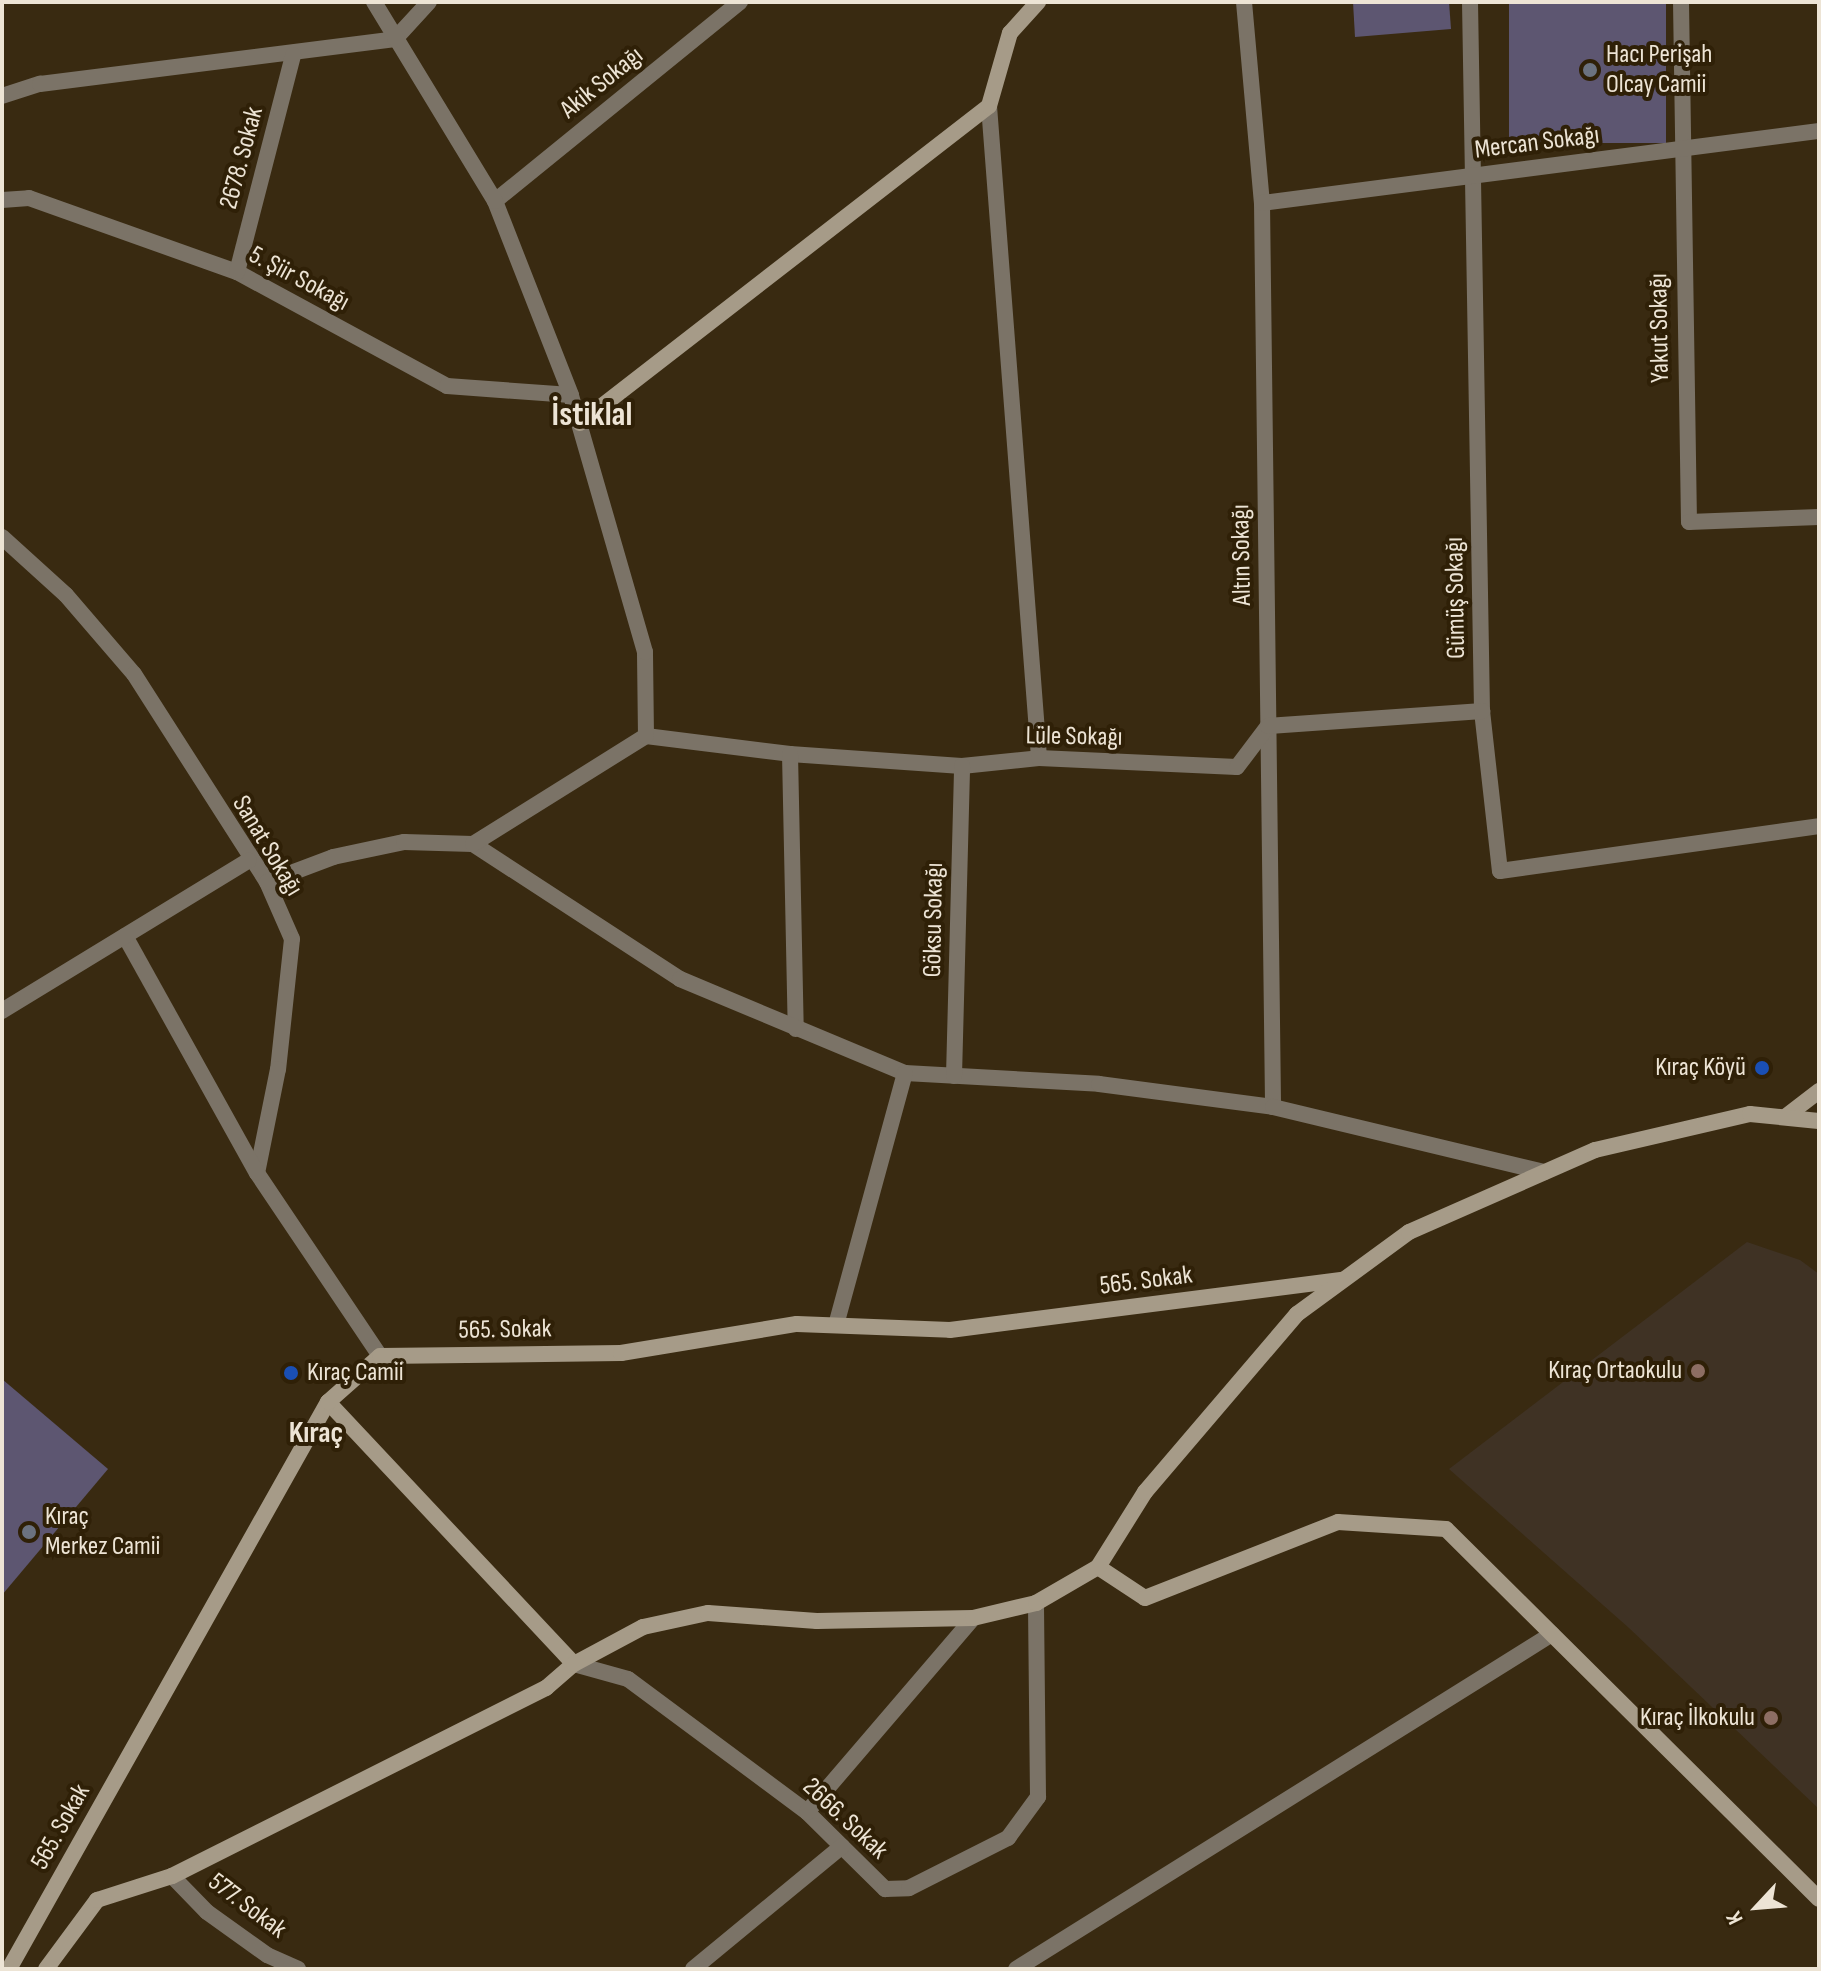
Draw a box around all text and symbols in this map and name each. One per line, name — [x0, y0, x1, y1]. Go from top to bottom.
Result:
place label: Hacı Perişah Olcay Camii — [1606, 39, 1712, 100]
street label: Akik Sokağı — [554, 40, 650, 126]
marker: Hacı Perişah Olcay Camii — [1581, 61, 1599, 79]
street label: 2678. Sokak — [213, 103, 271, 213]
street label: Mercan Sokağı — [1473, 120, 1601, 166]
street label: 5. Şiir Sokağı — [244, 240, 354, 318]
street label: Yakut Sokağı — [1643, 273, 1677, 383]
district label: İstiklal — [552, 395, 632, 435]
street label: Altın Sokağı — [1226, 504, 1258, 606]
street label: Gümüş Sokağı — [1439, 537, 1473, 659]
street label: Lüle Sokağı — [1025, 721, 1123, 753]
street label: Sanat Sokağı — [225, 790, 309, 902]
street label: Göksu Sokağı — [917, 862, 951, 978]
place label: Kıraç Köyü — [1655, 1052, 1746, 1084]
marker: Kıraç Köyü — [1753, 1059, 1771, 1077]
street label: 565. Sokak — [1098, 1260, 1194, 1302]
street label: 565. Sokak — [458, 1314, 552, 1346]
place label: Kıraç Ortaokulu — [1548, 1355, 1682, 1387]
place label: Kıraç Camii — [307, 1357, 404, 1389]
marker: Kıraç Ortaokulu — [1689, 1362, 1707, 1380]
marker: Kıraç Camii — [282, 1364, 300, 1382]
district label: Kıraç — [289, 1415, 343, 1451]
place label: Kıraç Merkez Camii — [45, 1501, 160, 1562]
marker: Kıraç Merkez Camii — [20, 1523, 38, 1541]
place label: Kıraç İlkokulu — [1640, 1702, 1755, 1734]
marker: Kıraç İlkokulu — [1762, 1709, 1780, 1727]
street label: 2666. Sokak — [796, 1772, 894, 1866]
street label: 565. Sokak — [25, 1779, 97, 1875]
street label: 577. Sokak — [202, 1867, 292, 1945]
north arrow — [1717, 1867, 1797, 1947]
text: K — [1720, 1907, 1749, 1929]

